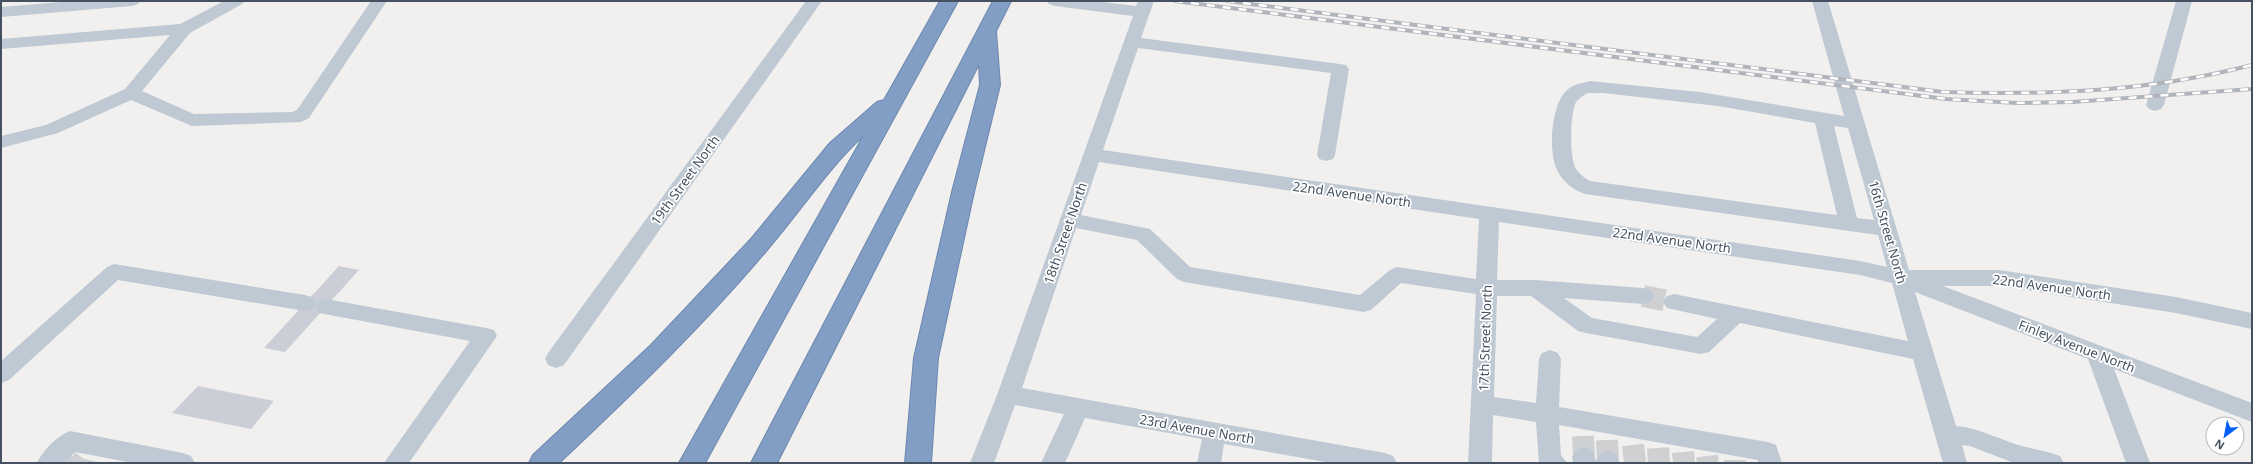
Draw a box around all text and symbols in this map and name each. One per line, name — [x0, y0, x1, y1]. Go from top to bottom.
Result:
street label: 19th Street North — [646, 132, 724, 228]
street label: 22nd Avenue North — [1292, 177, 1412, 211]
street label: 16th Street North — [1865, 178, 1911, 286]
street label: 18th Street North — [1039, 180, 1091, 286]
street label: 22nd Avenue North — [1612, 223, 1732, 257]
street label: 22nd Avenue North — [1992, 270, 2112, 304]
street label: 17th Street North — [1474, 284, 1496, 392]
street label: Finley Avenue North — [2016, 315, 2138, 377]
street label: 23rd Avenue North — [1138, 410, 1256, 448]
north arrow — [2205, 416, 2245, 456]
text: N — [2212, 436, 2227, 454]

